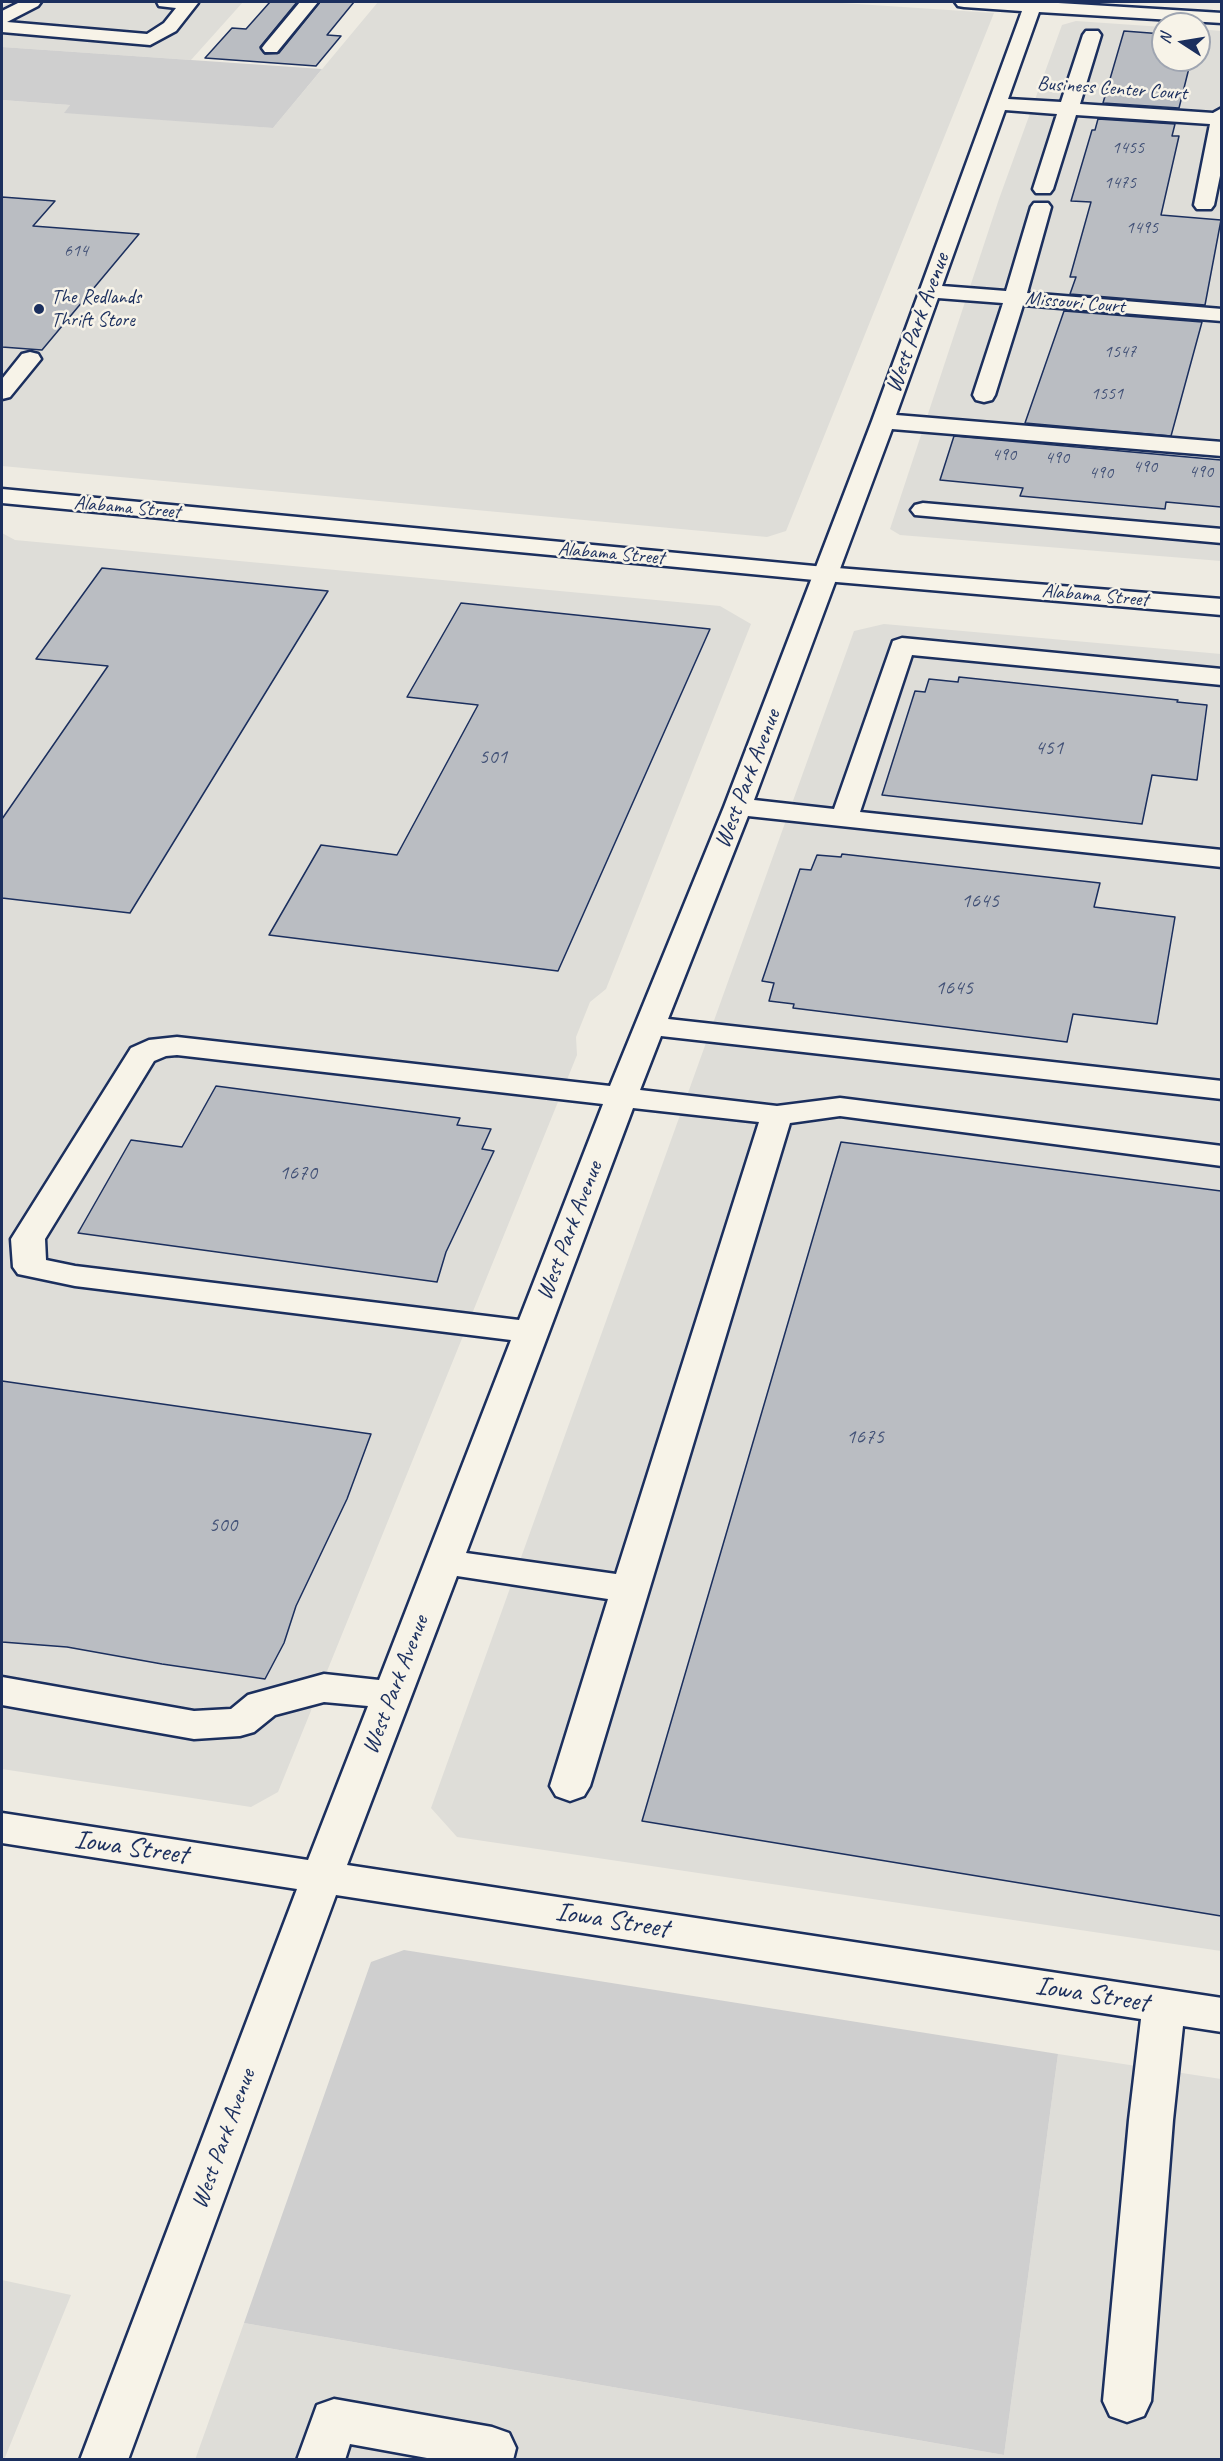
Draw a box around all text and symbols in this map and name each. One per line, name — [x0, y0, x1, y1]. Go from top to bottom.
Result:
north arrow — [1151, 12, 1211, 72]
text: N — [1155, 32, 1176, 46]
street label: Business Center Court — [1036, 72, 1188, 106]
house number: 1455 — [1112, 137, 1144, 159]
house number: 1475 — [1104, 172, 1136, 194]
house number: 1495 — [1126, 217, 1158, 239]
house number: 614 — [64, 240, 88, 262]
street label: West Park Avenue — [879, 249, 957, 397]
place label: The Redlands Thrift Store — [51, 286, 141, 333]
street label: Missouri Court — [1024, 287, 1126, 319]
marker: The Redlands Thrift Store — [32, 302, 46, 316]
house number: 1547 — [1104, 341, 1136, 363]
house number: 1551 — [1091, 383, 1123, 405]
house number: 490 — [992, 444, 1016, 466]
house number: 490 — [1045, 447, 1069, 469]
house number: 490 — [1133, 456, 1157, 478]
house number: 490 — [1189, 461, 1213, 483]
house number: 490 — [1089, 462, 1113, 484]
street label: Alabama Street — [73, 491, 181, 525]
street label: Alabama Street — [557, 537, 665, 571]
street label: Alabama Street — [1041, 579, 1149, 613]
street label: West Park Avenue — [708, 706, 788, 852]
house number: 451 — [1035, 735, 1063, 761]
house number: 501 — [479, 744, 507, 770]
house number: 1645 — [961, 888, 999, 914]
house number: 1645 — [935, 975, 973, 1001]
street label: West Park Avenue — [530, 1158, 610, 1304]
house number: 1670 — [279, 1160, 317, 1186]
house number: 1675 — [846, 1424, 884, 1450]
house number: 500 — [209, 1512, 237, 1538]
street label: West Park Avenue — [356, 1612, 436, 1758]
street label: Iowa Street — [72, 1823, 190, 1873]
street label: Iowa Street — [553, 1895, 671, 1947]
street label: Iowa Street — [1033, 1969, 1151, 2021]
street label: West Park Avenue — [185, 2065, 263, 2213]

